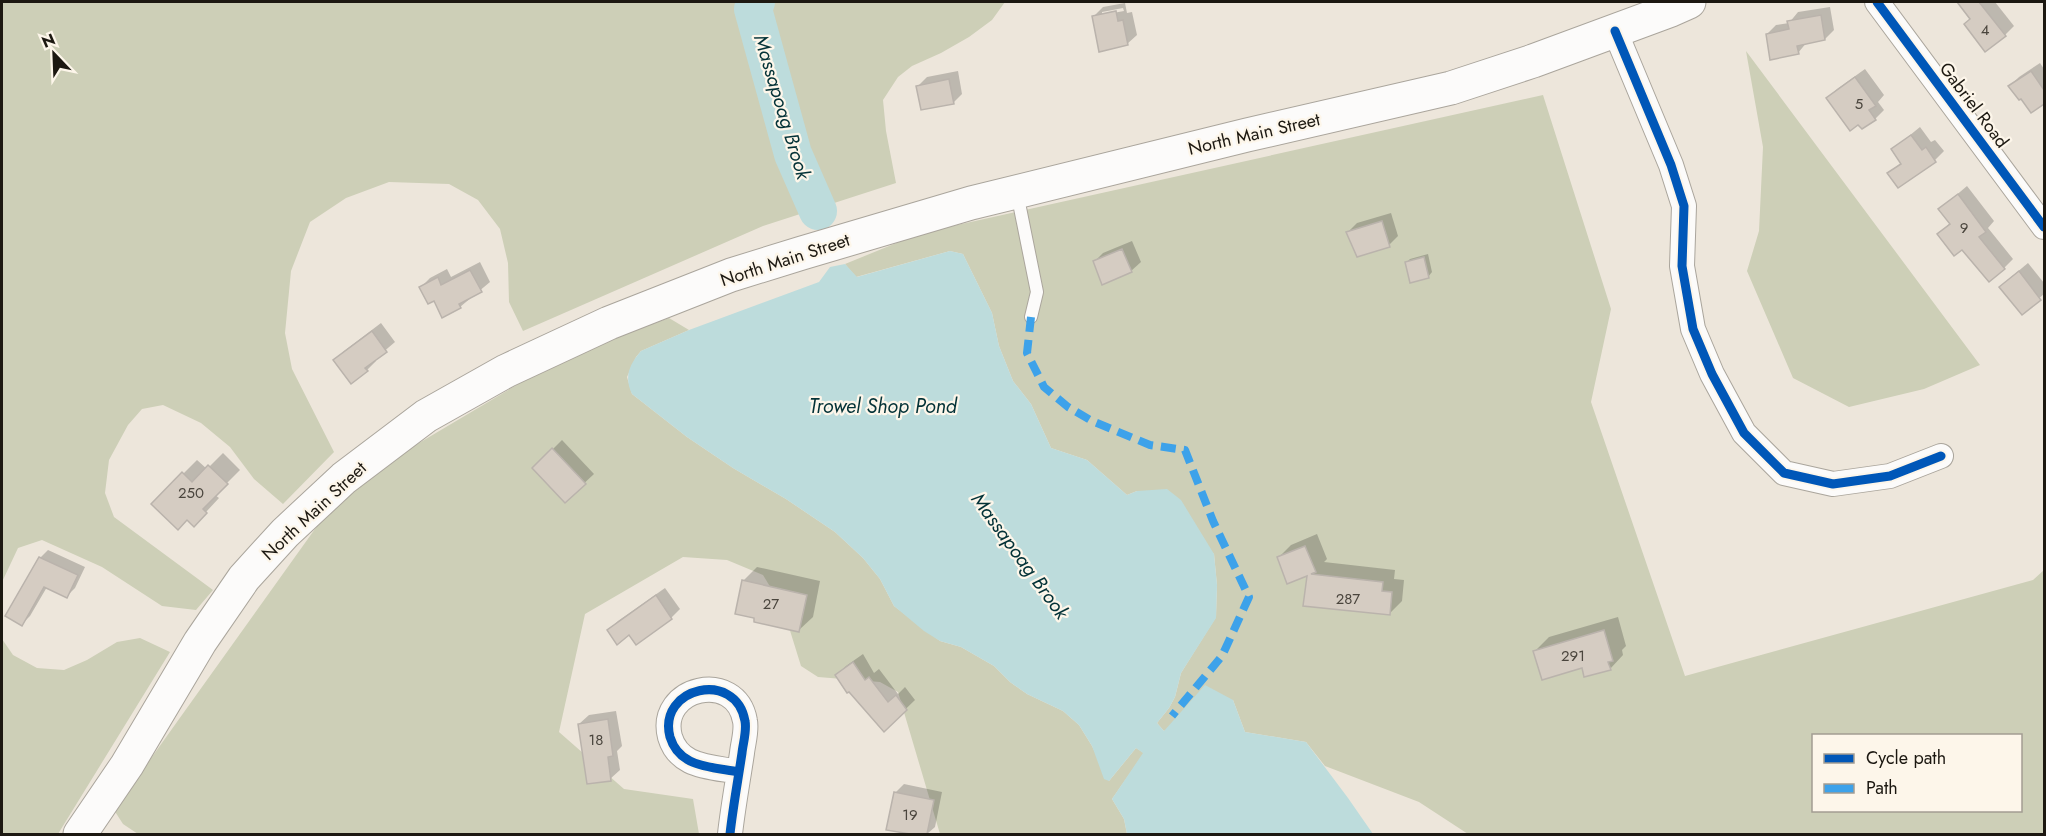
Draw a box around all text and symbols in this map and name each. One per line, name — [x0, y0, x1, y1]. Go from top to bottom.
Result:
house number: 4 — [1981, 19, 1990, 41]
north arrow — [24, 24, 84, 84]
text: N — [38, 28, 59, 54]
water label: Massapoag Brook — [746, 31, 818, 184]
street label: Gabriel Road — [1933, 57, 2015, 153]
house number: 5 — [1855, 93, 1863, 115]
street label: North Main Street — [1185, 106, 1323, 162]
house number: 9 — [1960, 217, 1968, 239]
street label: North Main Street — [717, 227, 854, 293]
water label: Trowel Shop Pond — [809, 392, 958, 421]
street label: North Main Street — [256, 455, 373, 566]
house number: 250 — [178, 482, 204, 504]
water label: Massapoag Brook — [964, 487, 1077, 626]
house number: 287 — [1336, 588, 1360, 610]
house number: 27 — [763, 593, 779, 615]
house number: 291 — [1561, 645, 1585, 667]
house number: 18 — [589, 729, 603, 751]
legend — [1812, 734, 2022, 812]
text: Cycle path — [1866, 745, 1946, 771]
text: Path — [1866, 775, 1898, 801]
house number: 19 — [902, 804, 918, 826]

